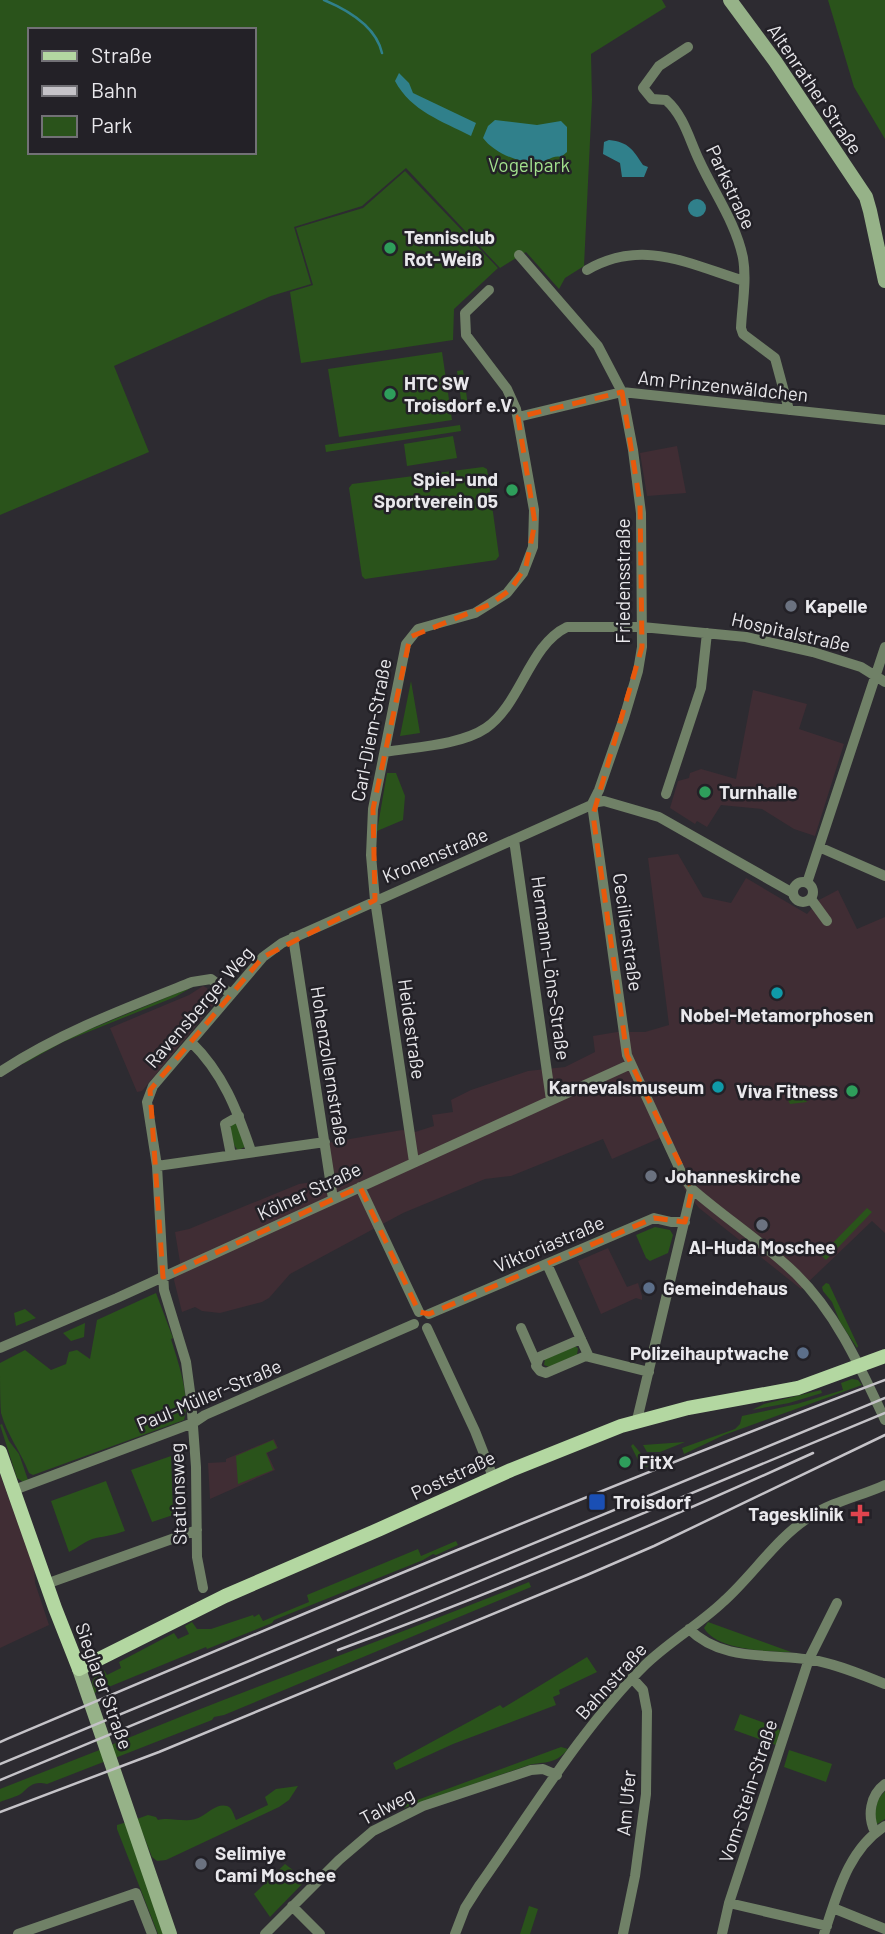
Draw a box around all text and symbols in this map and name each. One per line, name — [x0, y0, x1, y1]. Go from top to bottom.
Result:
street label: Altenrather Straße — [763, 19, 868, 158]
legend — [28, 28, 256, 154]
text: Straße — [91, 42, 152, 67]
text: Bahn — [91, 77, 137, 102]
text: Park — [91, 112, 132, 137]
street label: Parkstraße — [702, 141, 761, 233]
park label: Vogelpark — [488, 153, 570, 176]
place label: Tennisclub Rot-Weiß — [404, 225, 495, 270]
marker: Tennisclub Rot-Weiß — [382, 240, 398, 256]
street label: Am Prinzenwäldchen — [637, 365, 809, 406]
place label: HTC SW Troisdorf e.V. — [404, 371, 516, 416]
marker: HTC SW Troisdorf e.V. — [382, 386, 398, 402]
place label: Spiel- und Sportverein 05 — [374, 467, 498, 512]
marker: Spiel- und Sportverein 05 — [504, 482, 520, 498]
street label: Friedensstraße — [611, 518, 634, 644]
place label: Kapelle — [805, 594, 868, 617]
marker: Kapelle — [783, 598, 799, 614]
street label: Hospitalstraße — [729, 607, 853, 656]
street label: Carl-Diem-Straße — [345, 657, 396, 803]
place label: Turnhalle — [719, 780, 797, 803]
marker: Turnhalle — [697, 784, 713, 800]
street label: Kronenstraße — [378, 822, 491, 887]
street label: Cecilienstraße — [609, 871, 648, 993]
street label: Hermann-Löns-Straße — [527, 874, 576, 1062]
street label: Ravensberger Weg — [140, 941, 258, 1072]
street label: Heidestraße — [394, 977, 431, 1081]
street label: Hohenzollernstraße — [307, 984, 354, 1147]
marker: Nobel-Metamorphosen — [769, 985, 785, 1001]
place label: Nobel-Metamorphosen — [680, 1003, 874, 1026]
place label: Karnevalsmuseum — [549, 1075, 704, 1098]
marker: Karnevalsmuseum — [710, 1079, 726, 1095]
place label: Viva Fitness — [736, 1079, 838, 1102]
marker: Viva Fitness — [844, 1083, 860, 1099]
street label: Kölner Straße — [253, 1156, 364, 1225]
place label: Johanneskirche — [665, 1164, 801, 1187]
marker: Johanneskirche — [643, 1168, 659, 1184]
street label: Viktoriastraße — [490, 1210, 607, 1277]
marker: Al-Huda Moschee — [754, 1217, 770, 1233]
place label: Al-Huda Moschee — [688, 1235, 836, 1258]
place label: Gemeindehaus — [663, 1276, 788, 1299]
marker: Gemeindehaus — [641, 1280, 657, 1296]
place label: Polizeihauptwache — [630, 1341, 789, 1364]
marker: Polizeihauptwache — [795, 1345, 811, 1361]
street label: Paul-Müller-Straße — [133, 1354, 285, 1435]
street label: Stationsweg — [164, 1443, 191, 1546]
street label: Poststraße — [407, 1445, 499, 1504]
place label: FitX — [639, 1450, 674, 1473]
marker: FitX — [617, 1454, 633, 1470]
place label: Troisdorf — [613, 1490, 691, 1513]
marker: Troisdorf — [587, 1492, 607, 1512]
place label: Tagesklinik — [748, 1502, 844, 1525]
marker: Tagesklinik — [850, 1504, 870, 1524]
street label: Sieglarer Straße — [71, 1619, 138, 1752]
street label: Bahnstraße — [570, 1638, 651, 1724]
street label: Vom-Stein-Straße — [714, 1716, 782, 1865]
street label: Am Ufer — [611, 1769, 640, 1837]
street label: Talweg — [356, 1782, 418, 1829]
place label: Selimiye Cami Moschee — [215, 1841, 336, 1886]
marker: Selimiye Cami Moschee — [193, 1856, 209, 1872]

